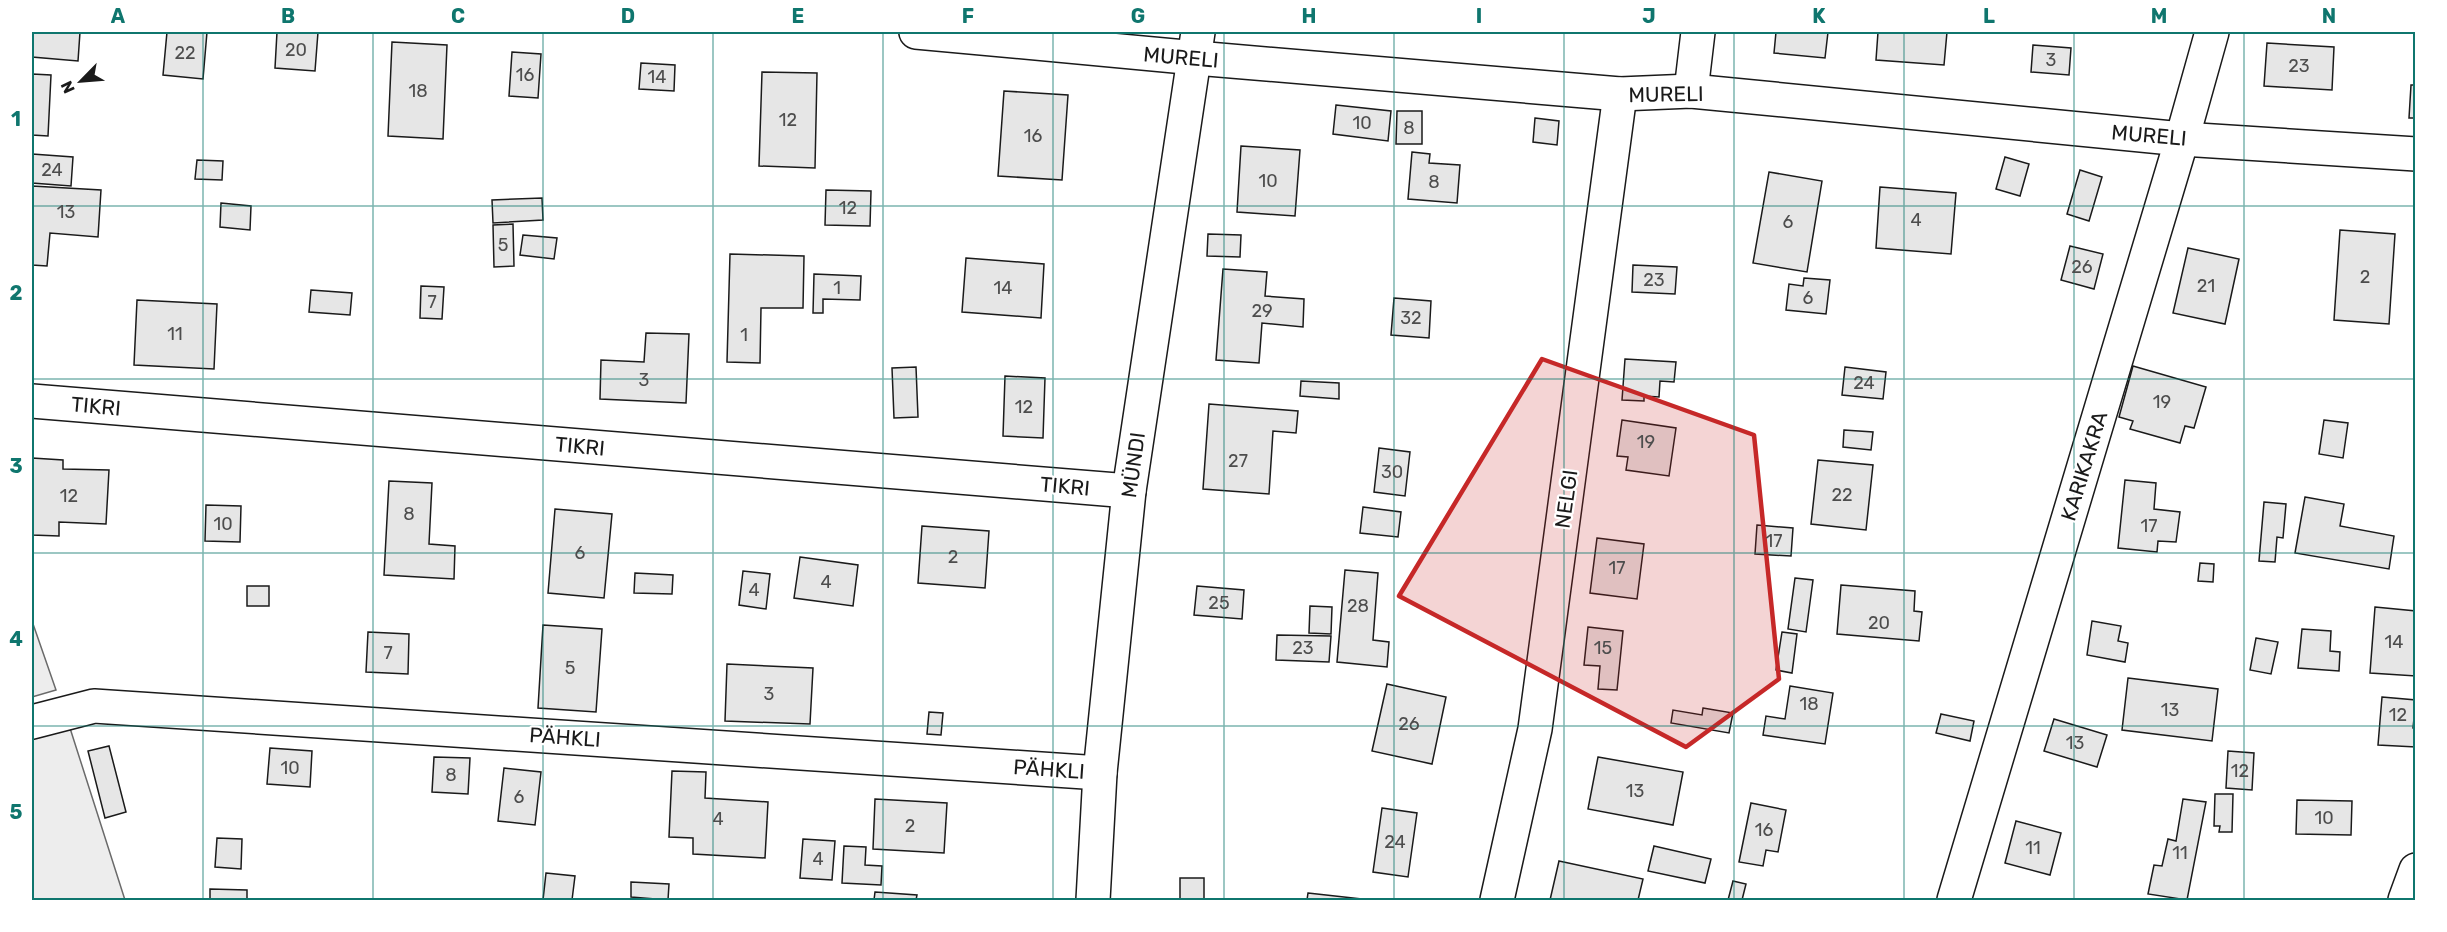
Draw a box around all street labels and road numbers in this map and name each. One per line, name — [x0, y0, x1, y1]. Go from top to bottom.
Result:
street label: MURELI — [1142, 41, 1220, 73]
street label: MURELI — [1628, 81, 1704, 107]
street label: MURELI — [2110, 119, 2188, 151]
street label: TIKRI — [70, 391, 122, 421]
street label: KARIKAKRA — [2055, 408, 2113, 524]
street label: MÜNDI — [1116, 430, 1150, 500]
street label: TIKRI — [554, 431, 606, 461]
street label: NELGI — [1550, 468, 1582, 530]
street label: TIKRI — [1039, 471, 1091, 501]
street label: PÄHKLI — [528, 722, 602, 752]
street label: PÄHKLI — [1012, 754, 1086, 784]

